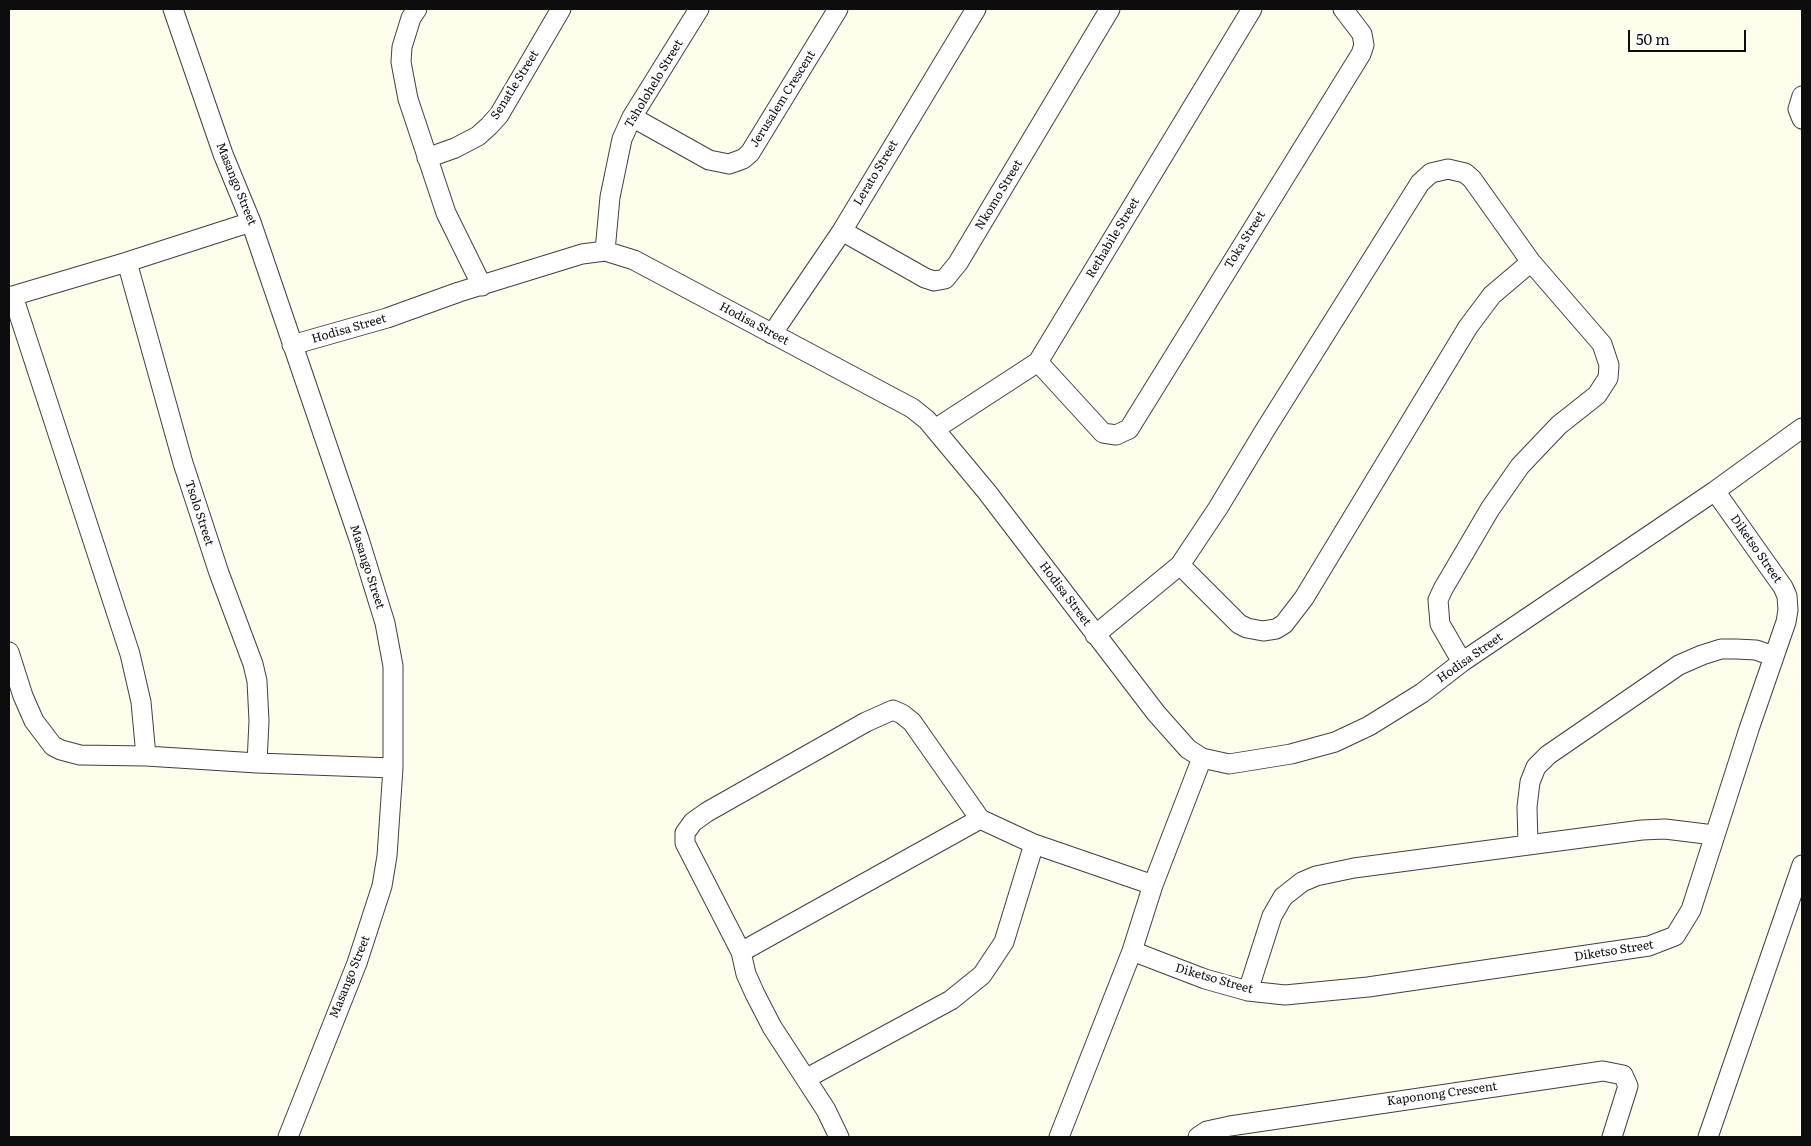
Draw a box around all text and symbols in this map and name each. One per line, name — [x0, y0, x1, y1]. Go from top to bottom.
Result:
scale bar — [1631, 20, 1748, 52]
text: 50 m — [1636, 27, 1670, 50]
street label: Tsholohelo Street — [622, 37, 686, 131]
street label: Senatle Street — [488, 48, 542, 122]
street label: Jerusalem Crescent — [747, 48, 819, 150]
street label: Lerato Street — [851, 138, 901, 208]
street label: Masango Street — [213, 140, 259, 228]
street label: Nkomo Street — [972, 157, 1026, 233]
street label: Rethabile Street — [1083, 195, 1143, 281]
street label: Toka Street — [1222, 208, 1268, 272]
street label: Hodisa Street — [717, 300, 791, 348]
street label: Hodisa Street — [310, 311, 388, 347]
street label: Tsolo Street — [182, 478, 216, 548]
street label: Diketso Street — [1727, 512, 1785, 586]
street label: Masango Street — [347, 523, 387, 611]
street label: Hodisa Street — [1036, 559, 1094, 629]
street label: Hodisa Street — [1434, 630, 1506, 686]
street label: Masango Street — [327, 933, 373, 1021]
street label: Diketso Street — [1573, 938, 1655, 964]
street label: Diketso Street — [1173, 961, 1255, 997]
street label: Kaponong Crescent — [1386, 1079, 1498, 1109]

